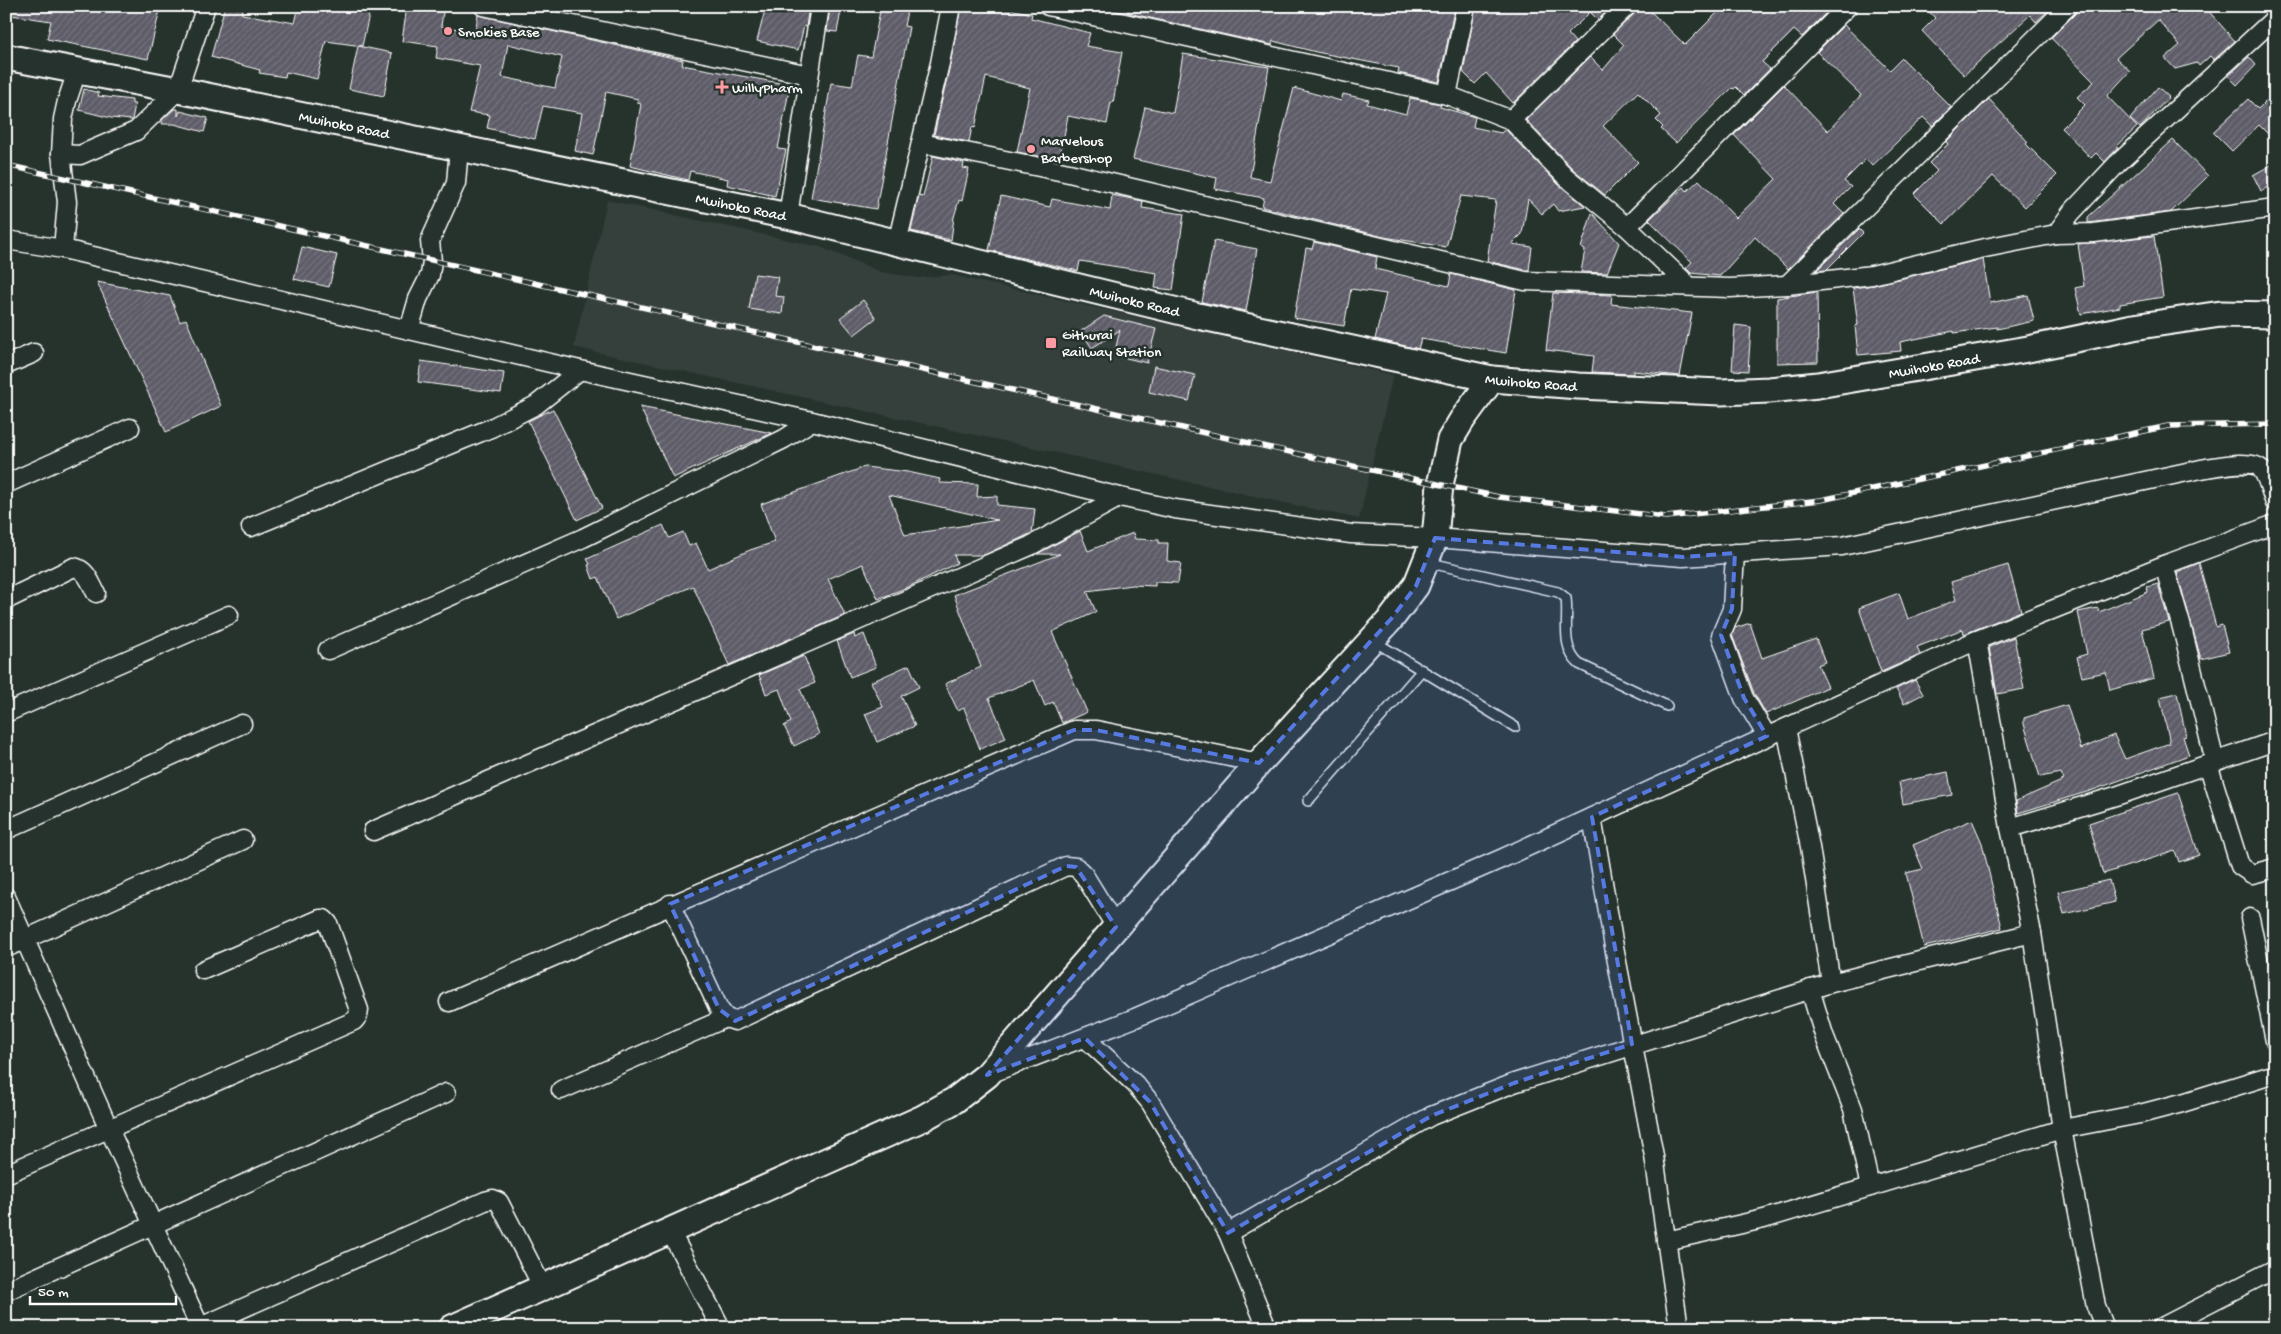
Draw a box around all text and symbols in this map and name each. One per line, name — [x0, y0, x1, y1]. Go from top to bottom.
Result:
place label: Smokies Base — [458, 24, 540, 42]
marker: Smokies Base — [442, 25, 454, 37]
place label: WillyPharm — [732, 80, 803, 98]
marker: WillyPharm — [716, 81, 728, 93]
street label: Mwihoko Road — [297, 108, 392, 145]
place label: Marvelous Barbershop — [1040, 133, 1113, 168]
marker: Marvelous Barbershop — [1025, 143, 1037, 155]
street label: Mwihoko Road — [694, 190, 789, 227]
street label: Mwihoko Road — [1088, 283, 1182, 322]
place label: Githurai Railway Station — [1062, 327, 1161, 362]
marker: Githurai Railway Station — [1044, 336, 1058, 350]
street label: Mwihoko Road — [1887, 350, 1982, 384]
street label: Mwihoko Road — [1483, 371, 1579, 397]
scale bar — [30, 1274, 176, 1306]
text: 50 m — [38, 1284, 69, 1302]

